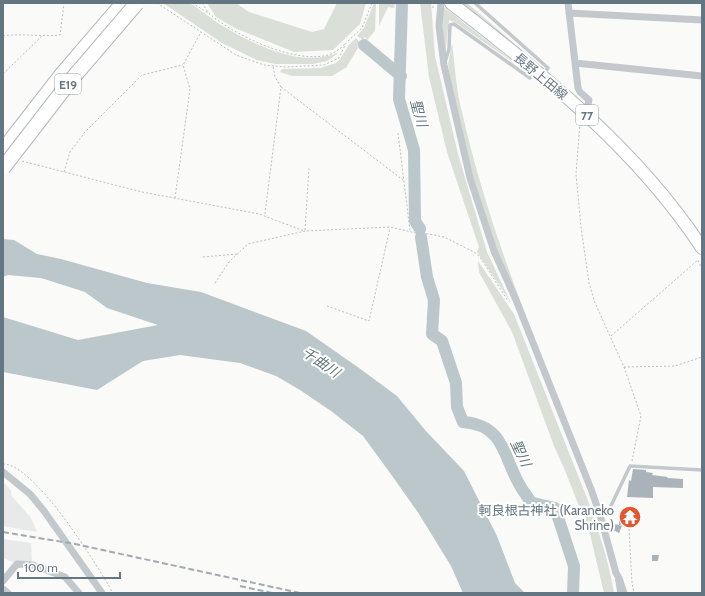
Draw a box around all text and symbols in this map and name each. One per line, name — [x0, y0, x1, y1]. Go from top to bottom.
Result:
street label: 長野上田線 — [511, 49, 571, 103]
road number: E19 — [55, 74, 81, 94]
water label: 聖川 — [407, 97, 432, 131]
road number: 77 — [576, 105, 598, 125]
water label: 千曲川 — [299, 343, 345, 382]
water label: 聖川 — [507, 437, 536, 471]
place label: 軻良根古神社 (Karaneko Shrine) — [479, 502, 614, 533]
temple icon: 軻良根古神社 (Karaneko Shrine) — [617, 504, 643, 530]
scale bar — [18, 554, 120, 580]
text: 100 m — [24, 560, 58, 575]

